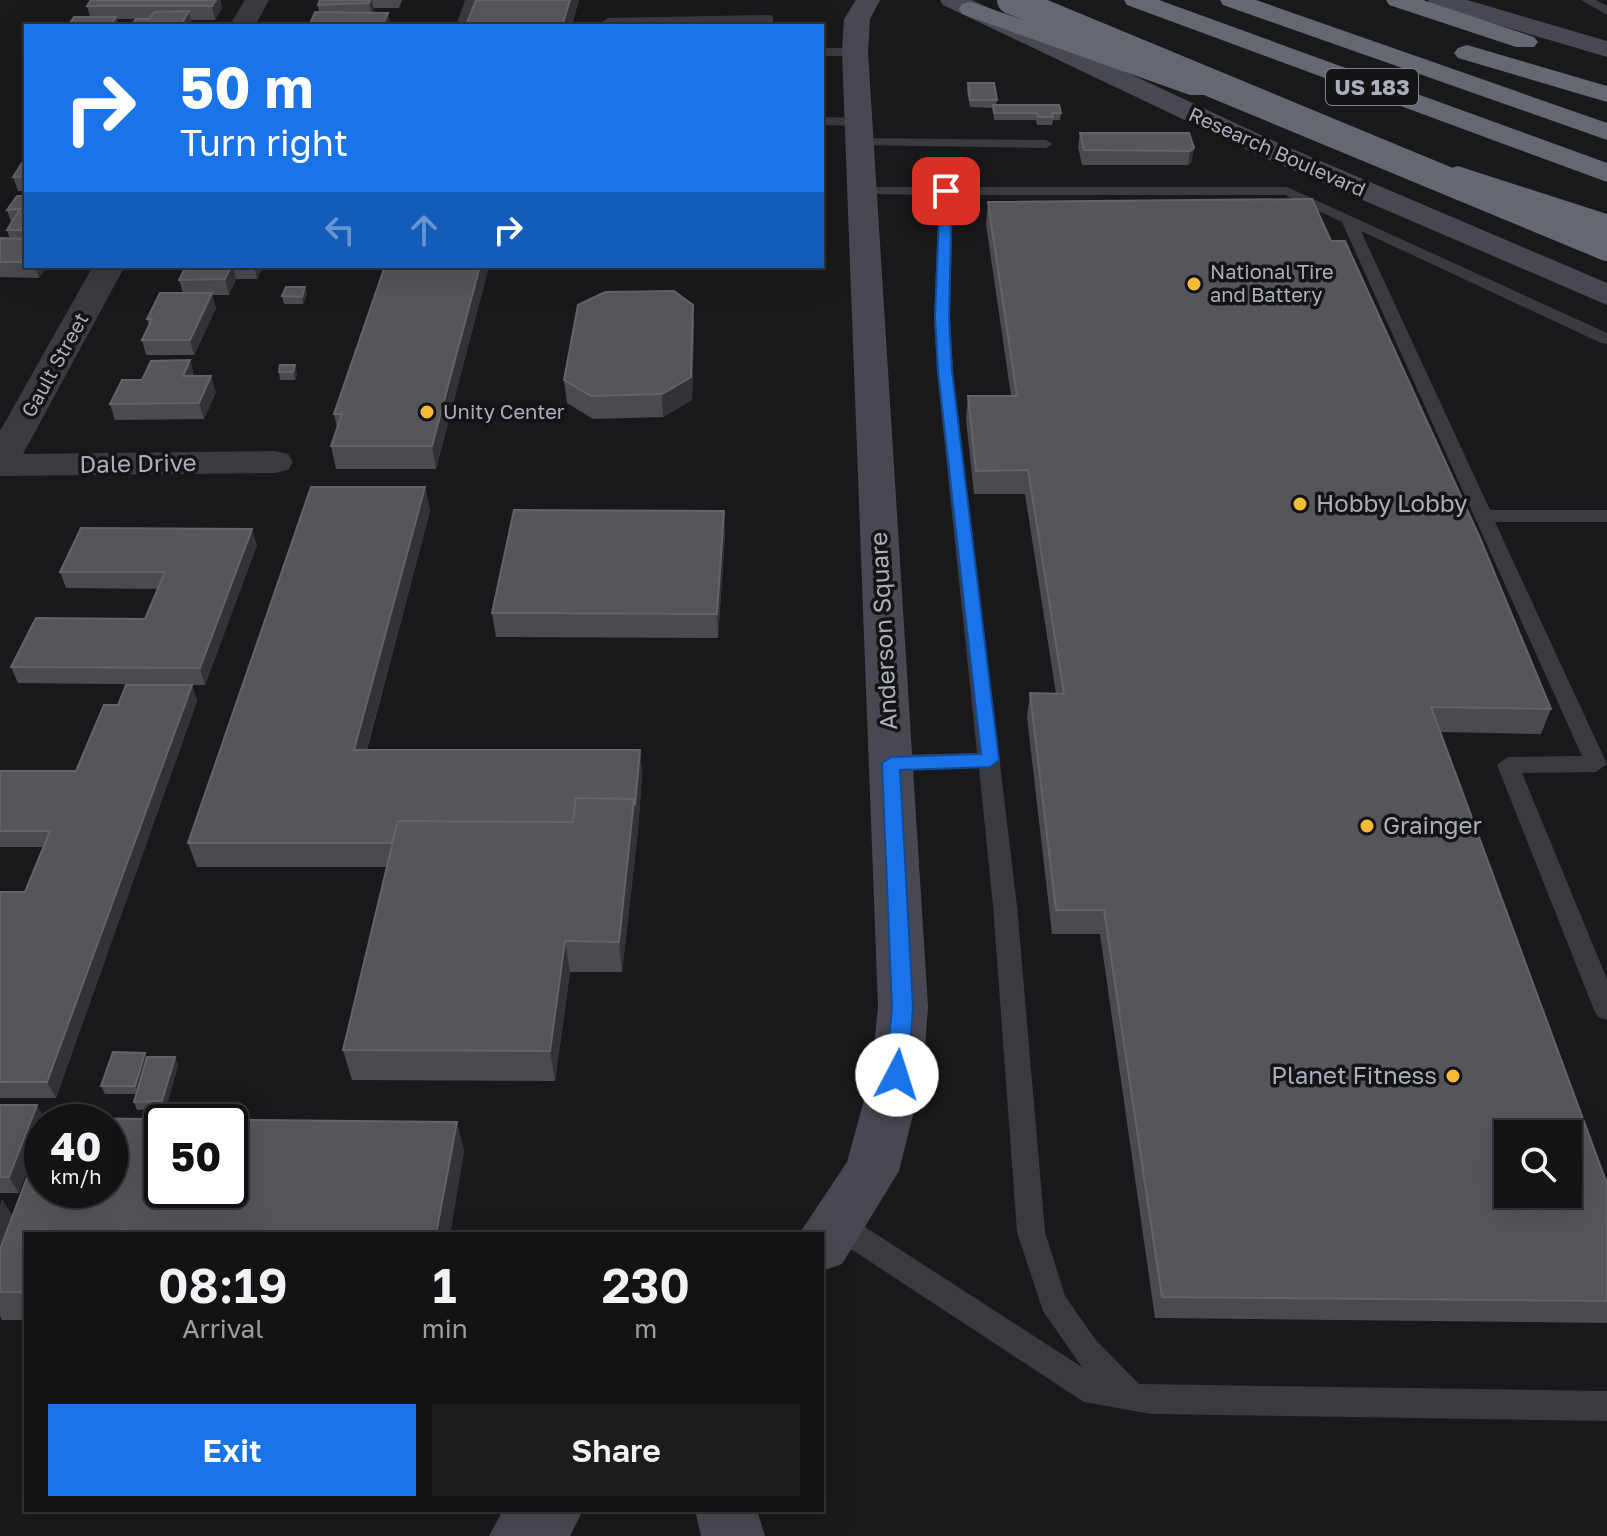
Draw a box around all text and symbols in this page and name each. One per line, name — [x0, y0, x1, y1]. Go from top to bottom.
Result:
text: 50 m — [180, 53, 314, 120]
icon: right — [48, 56, 152, 160]
road number: US 183 — [1326, 69, 1418, 105]
street label: Research Boulevard — [1185, 101, 1370, 201]
text: Turn right — [180, 121, 348, 164]
pin — [912, 157, 980, 225]
icon: arrive — [924, 169, 968, 213]
icon: left — [318, 208, 362, 252]
icon: ahead — [402, 208, 446, 252]
icon: right — [486, 208, 530, 252]
place label: National Tire and Battery — [1210, 259, 1334, 306]
marker: National Tire and Battery — [1185, 275, 1203, 293]
street label: Gault Street — [16, 308, 93, 421]
place label: Unity Center — [443, 399, 565, 423]
marker: Unity Center — [418, 403, 436, 421]
street label: Dale Drive — [79, 447, 197, 478]
place label: Hobby Lobby — [1316, 488, 1467, 517]
marker: Hobby Lobby — [1291, 495, 1309, 513]
street label: Anderson Square — [863, 531, 902, 731]
place label: Grainger — [1383, 810, 1482, 839]
marker: Grainger — [1358, 817, 1376, 835]
position arrow — [855, 1033, 939, 1117]
place label: Planet Fitness — [1271, 1060, 1437, 1089]
marker: Planet Fitness — [1444, 1067, 1462, 1085]
speed limit sign: 50 — [144, 1104, 248, 1208]
map controls — [1494, 1120, 1582, 1208]
button: search — [1494, 1120, 1582, 1208]
text: 40 — [51, 1122, 102, 1170]
text: km/h — [51, 1164, 101, 1188]
text: 08:19 — [158, 1256, 288, 1314]
text: 1 — [433, 1256, 457, 1314]
text: 230 — [602, 1256, 690, 1314]
text: Arrival — [182, 1313, 264, 1344]
text: min — [422, 1313, 468, 1344]
text: m — [634, 1313, 657, 1344]
button: Exit — [48, 1404, 416, 1496]
button: Share — [432, 1404, 800, 1496]

